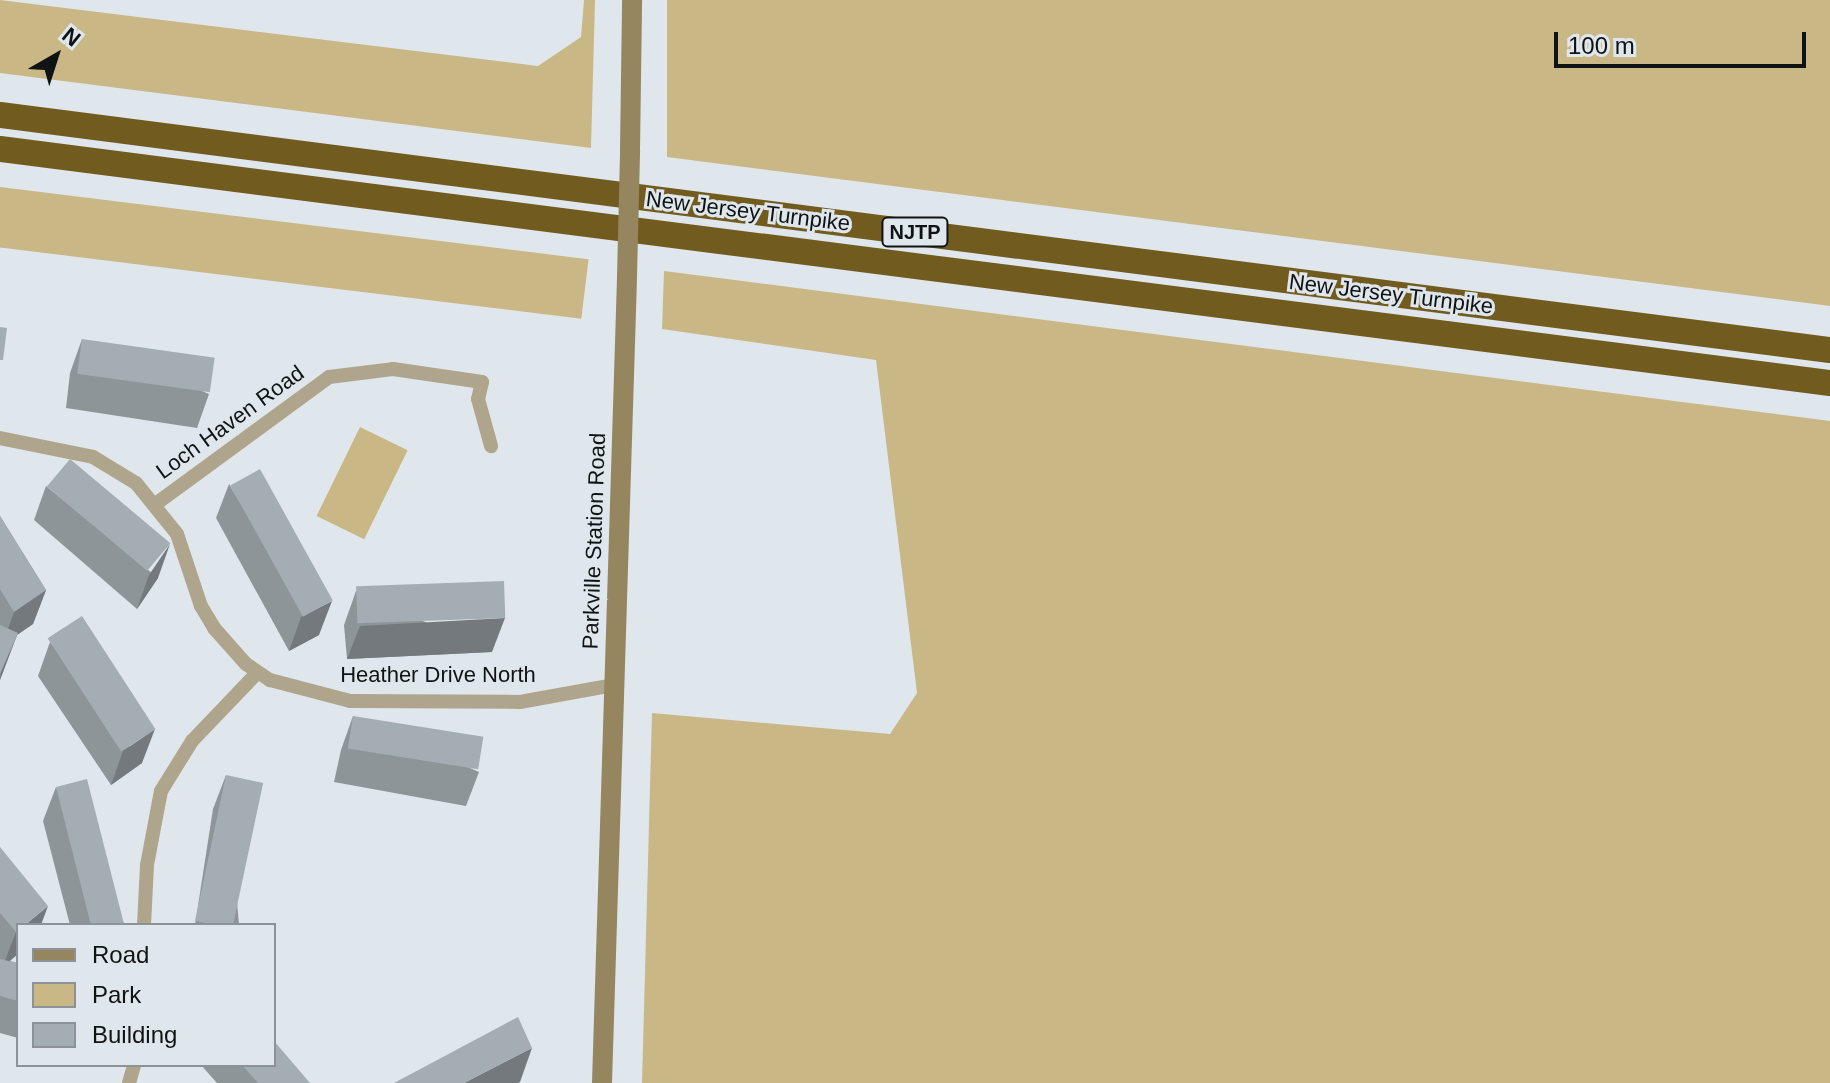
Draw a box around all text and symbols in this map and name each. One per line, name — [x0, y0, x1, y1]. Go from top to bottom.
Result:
north arrow — [16, 16, 96, 96]
scale bar — [1558, 16, 1810, 66]
text: N — [57, 22, 85, 52]
text: 100 m — [1568, 32, 1635, 59]
street label: New Jersey Turnpike — [644, 185, 852, 237]
road number: NJTP — [881, 216, 949, 248]
street label: New Jersey Turnpike — [1287, 268, 1495, 320]
street label: Loch Haven Road — [151, 360, 309, 484]
street label: Parkville Station Road — [577, 432, 611, 650]
street label: Heather Drive North — [340, 662, 536, 688]
legend — [16, 923, 276, 1067]
text: Road — [92, 941, 149, 968]
text: Park — [92, 981, 141, 1008]
text: Building — [92, 1021, 177, 1048]

